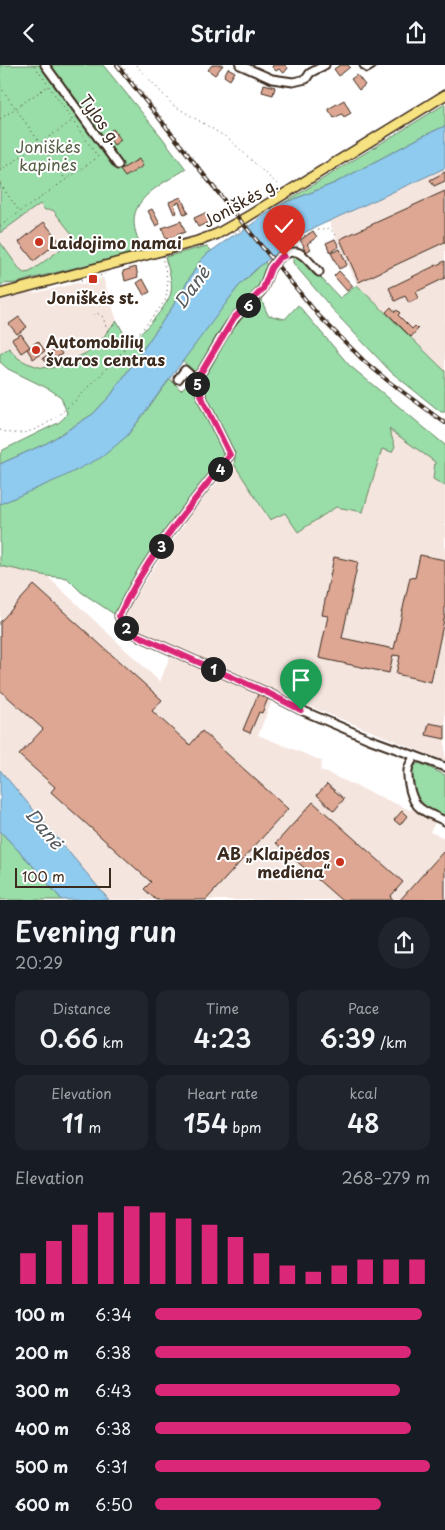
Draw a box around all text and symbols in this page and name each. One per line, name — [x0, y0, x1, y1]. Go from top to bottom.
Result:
text: Stridr — [190, 16, 255, 49]
icon: back — [15, 19, 43, 47]
icon: share — [402, 19, 430, 47]
street label: Tylos g. — [74, 89, 128, 149]
park label: Joniškės kapinės — [15, 134, 81, 176]
street label: Joniškės g. — [198, 171, 282, 233]
pin — [263, 205, 305, 256]
icon: check — [270, 212, 298, 240]
place label: Laidojimo namai — [49, 230, 182, 254]
marker: Laidojimo namai — [33, 236, 45, 248]
water label: Danė — [166, 259, 216, 314]
marker: Joniškės st. — [87, 273, 99, 285]
place label: Joniškės st. — [47, 285, 139, 309]
pin: 6 — [236, 293, 260, 317]
text: 6 — [244, 295, 253, 316]
place label: Automobilių švaros centras — [46, 329, 166, 371]
marker: Automobilių švaros centras — [30, 344, 42, 356]
pin: 5 — [184, 371, 210, 397]
text: 5 — [193, 374, 202, 395]
pin: 4 — [208, 457, 232, 481]
text: 4 — [216, 459, 225, 480]
pin: 3 — [148, 533, 174, 559]
text: 3 — [157, 536, 166, 557]
pin: 2 — [114, 615, 138, 641]
text: 2 — [122, 618, 131, 639]
pin: 1 — [200, 657, 226, 681]
text: 1 — [210, 659, 217, 680]
pin — [280, 659, 322, 710]
icon: arrive — [287, 666, 315, 694]
water label: Danė — [19, 801, 71, 855]
place label: AB „Klaipėdos mediena“ — [217, 841, 330, 883]
marker: AB „Klaipėdos mediena“ — [334, 856, 346, 868]
scale bar — [15, 865, 111, 888]
text: 100 m — [22, 866, 65, 887]
text: Evening run — [15, 909, 177, 952]
button: share — [378, 917, 430, 969]
text: 20:29 — [15, 950, 63, 974]
text: Distance — [52, 998, 111, 1019]
text: Time — [206, 998, 239, 1019]
text: Pace — [348, 998, 379, 1019]
text: 0.66 — [39, 1019, 98, 1057]
text: 4:23 — [194, 1019, 251, 1057]
text: 6:39 — [320, 1019, 376, 1057]
text: km — [98, 1032, 124, 1053]
text: /km — [376, 1032, 407, 1053]
text: Elevation — [51, 1083, 112, 1104]
text: Heart rate — [187, 1083, 258, 1104]
text: kcal — [350, 1083, 377, 1104]
text: 11 — [62, 1104, 84, 1142]
text: 154 — [183, 1104, 228, 1142]
text: 48 — [347, 1104, 380, 1142]
text: m — [84, 1117, 101, 1138]
text: bpm — [228, 1117, 262, 1138]
text: Elevation — [15, 1165, 84, 1189]
text: 268–279 m — [341, 1165, 430, 1189]
text: 100 m — [15, 1302, 65, 1326]
text: 6:34 — [95, 1302, 132, 1326]
text: 200 m — [15, 1340, 69, 1364]
text: 6:38 — [95, 1340, 131, 1364]
text: 300 m — [15, 1378, 69, 1402]
text: 6:43 — [95, 1378, 132, 1402]
text: 400 m — [15, 1416, 69, 1440]
text: 6:38 — [95, 1416, 131, 1440]
text: 500 m — [15, 1454, 68, 1478]
text: 6:31 — [95, 1454, 128, 1478]
text: 600 m — [15, 1492, 69, 1516]
text: 6:50 — [95, 1492, 133, 1516]

